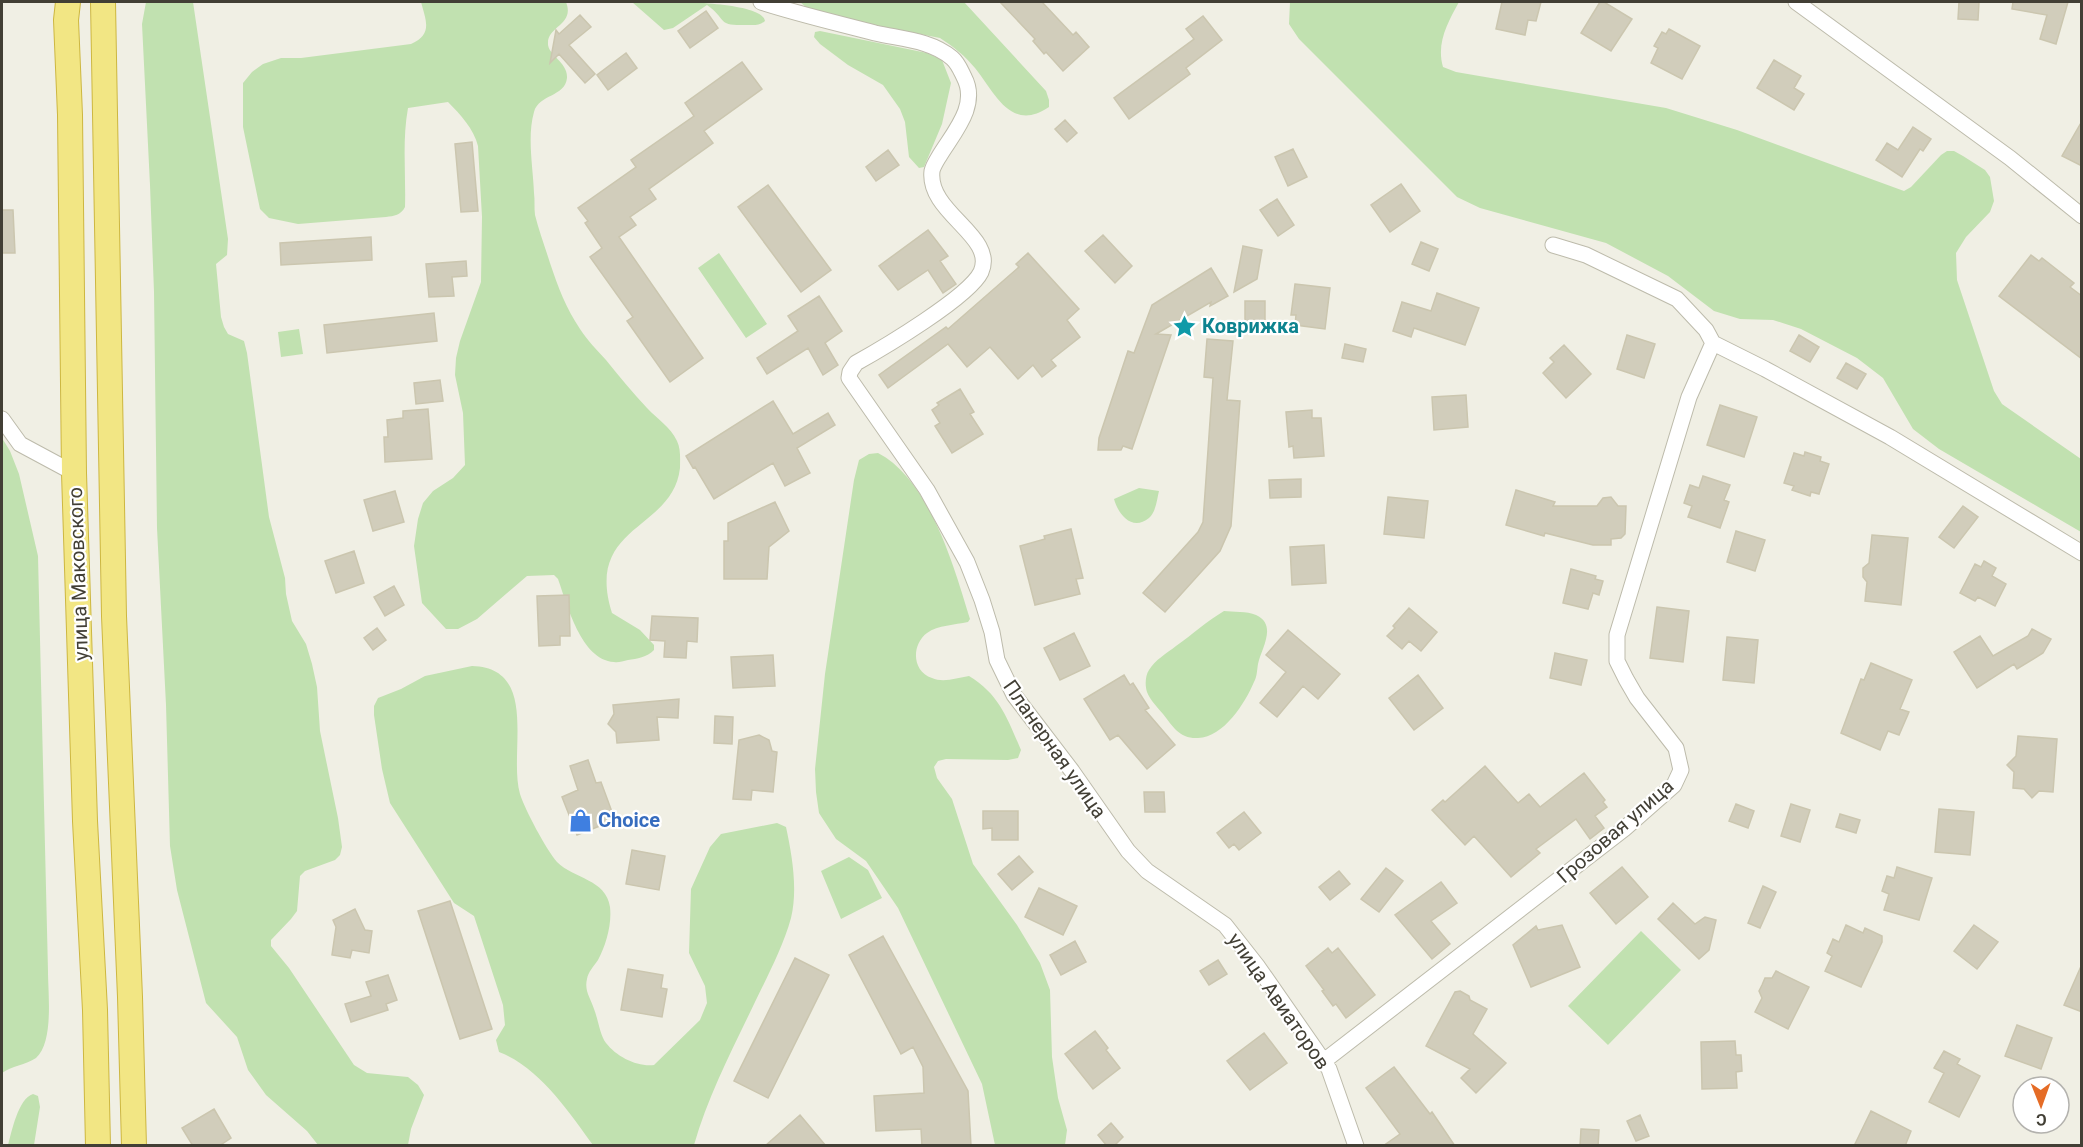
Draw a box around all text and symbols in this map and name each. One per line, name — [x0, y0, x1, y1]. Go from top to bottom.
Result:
place icon: Коврижка — [1171, 313, 1197, 339]
place label: Коврижка — [1202, 314, 1299, 338]
street label: улица Маковского — [63, 487, 93, 661]
street label: Планерная улица — [998, 675, 1112, 823]
street label: Грозовая улица — [1552, 774, 1678, 888]
shop icon: Choice — [567, 807, 593, 833]
place label: Choice — [598, 808, 660, 832]
street label: улица Авиаторов — [1223, 928, 1335, 1074]
north arrow — [2011, 1075, 2071, 1135]
text: С — [2036, 1110, 2047, 1129]

